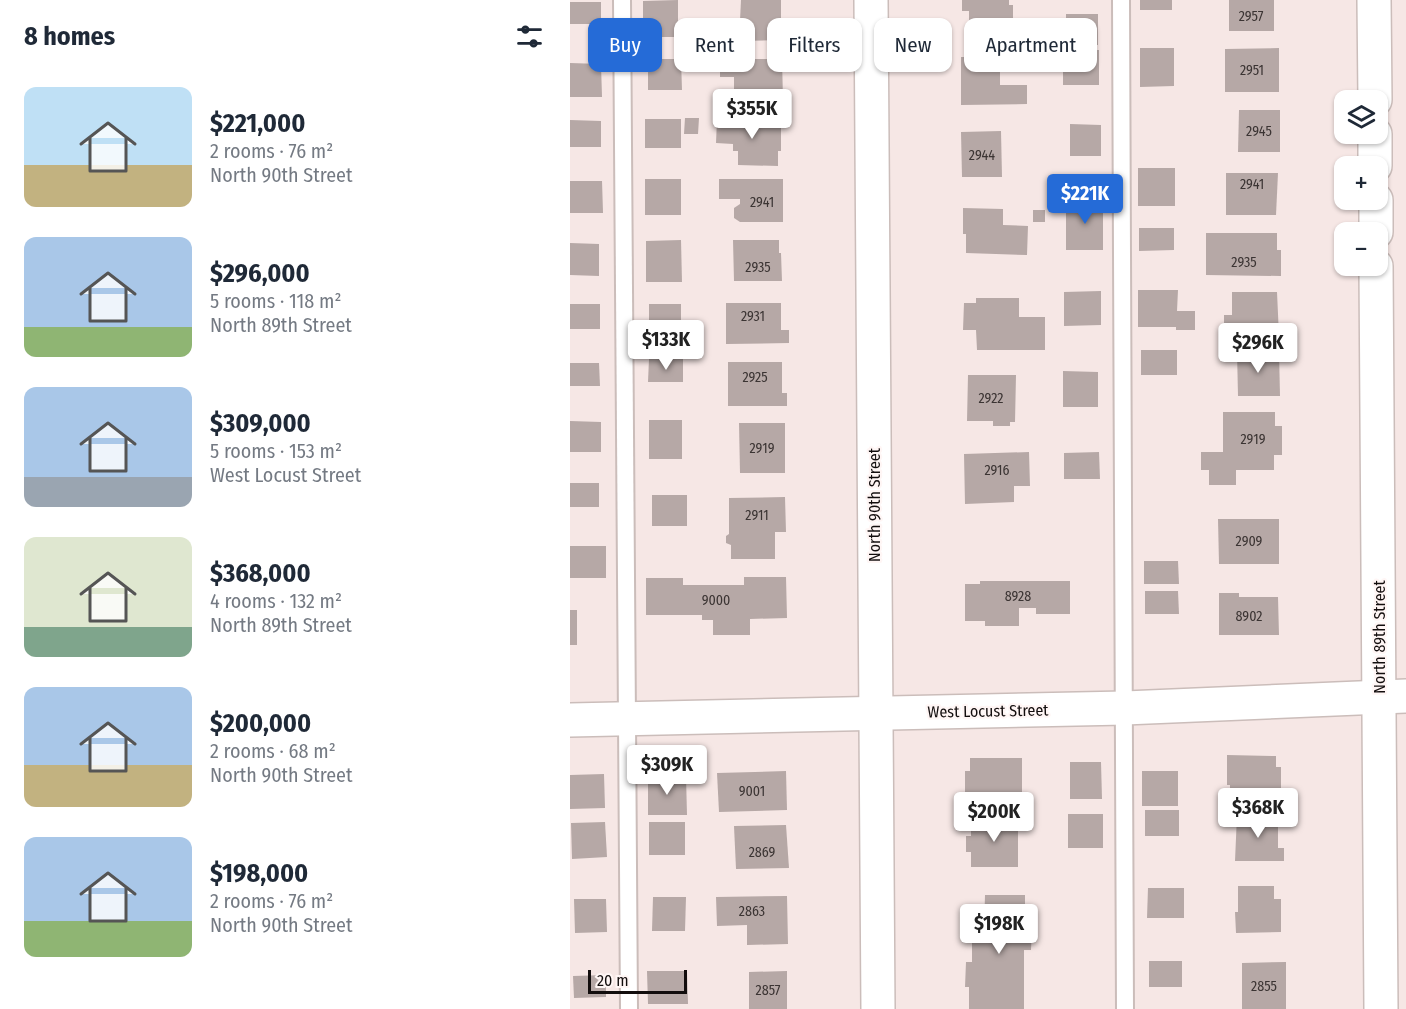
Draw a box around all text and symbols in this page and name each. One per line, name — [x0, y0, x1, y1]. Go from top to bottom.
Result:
house number: 2957 — [1239, 8, 1264, 25]
chip: Buy — [588, 18, 662, 72]
chip: Rent — [674, 18, 755, 72]
chip: Filters — [767, 18, 862, 72]
chip: New — [874, 18, 952, 72]
chip: Apartment — [964, 18, 1097, 72]
icon: filters — [513, 20, 546, 53]
text: 8 homes — [24, 21, 115, 52]
house number: 2951 — [1240, 62, 1264, 79]
pin: $355K — [710, 89, 794, 140]
map controls — [1334, 90, 1388, 276]
button: layers — [1334, 90, 1388, 144]
text: $355K — [727, 96, 777, 120]
text: $221,000 — [210, 108, 305, 139]
icon: home — [72, 111, 144, 183]
house number: 2945 — [1246, 123, 1272, 140]
text: 2 rooms · 76 m² — [210, 139, 333, 163]
house number: 2944 — [969, 147, 995, 164]
button: + — [1334, 156, 1388, 210]
text: North 90th Street — [210, 163, 353, 187]
pin: $221K — [1043, 174, 1127, 225]
house number: 2941 — [1240, 176, 1264, 193]
text: $221K — [1061, 181, 1109, 205]
house number: 2941 — [750, 194, 774, 211]
button: − — [1334, 222, 1388, 276]
house number: 2935 — [1231, 254, 1257, 271]
text: $296,000 — [210, 258, 310, 289]
house number: 2935 — [745, 259, 771, 276]
icon: home — [72, 261, 144, 333]
text: 5 rooms · 118 m² — [210, 289, 341, 313]
house number: 2931 — [741, 308, 765, 325]
text: North 89th Street — [210, 313, 352, 337]
pin: $133K — [624, 320, 708, 371]
pin: $296K — [1216, 323, 1300, 374]
text: $133K — [642, 327, 690, 351]
text: $296K — [1232, 330, 1284, 354]
house number: 2925 — [742, 369, 768, 386]
house number: 2922 — [979, 390, 1004, 407]
text: $309,000 — [210, 408, 311, 439]
icon: home — [72, 411, 144, 483]
house number: 2919 — [1241, 431, 1266, 448]
text: 5 rooms · 153 m² — [210, 439, 342, 463]
house number: 2919 — [750, 440, 775, 457]
street label: North 90th Street — [865, 447, 884, 562]
house number: 2916 — [984, 462, 1010, 479]
text: West Locust Street — [210, 463, 361, 487]
house number: 2911 — [745, 507, 769, 524]
house number: 2909 — [1236, 533, 1263, 550]
text: $368,000 — [210, 558, 311, 589]
icon: home — [72, 561, 144, 633]
street label: North 89th Street — [1370, 580, 1389, 694]
house number: 8928 — [1005, 588, 1031, 605]
text: 4 rooms · 132 m² — [210, 589, 342, 613]
house number: 9000 — [702, 592, 730, 609]
house number: 8902 — [1236, 608, 1262, 625]
text: North 89th Street — [210, 613, 352, 637]
street label: West Locust Street — [927, 700, 1049, 722]
text: $200,000 — [210, 708, 311, 739]
icon: home — [72, 711, 144, 783]
text: 2 rooms · 68 m² — [210, 739, 336, 763]
pin: $309K — [625, 745, 709, 796]
text: $309K — [641, 752, 693, 776]
text: North 90th Street — [210, 763, 353, 787]
house number: 9001 — [739, 783, 765, 800]
pin: $368K — [1216, 788, 1300, 839]
pin: $200K — [952, 792, 1036, 843]
text: $368K — [1232, 795, 1284, 819]
text: $200K — [968, 799, 1020, 823]
house number: 2869 — [749, 844, 776, 861]
text: $198,000 — [210, 858, 308, 889]
icon: home — [72, 861, 144, 933]
text: 2 rooms · 76 m² — [210, 889, 333, 913]
house number: 2863 — [739, 903, 765, 920]
pin: $198K — [957, 904, 1041, 955]
text: $198K — [974, 911, 1024, 935]
text: North 90th Street — [210, 913, 353, 937]
scale bar — [588, 967, 687, 994]
text: 20 m — [597, 971, 628, 990]
house number: 2855 — [1251, 978, 1277, 995]
house number: 2857 — [756, 982, 781, 999]

